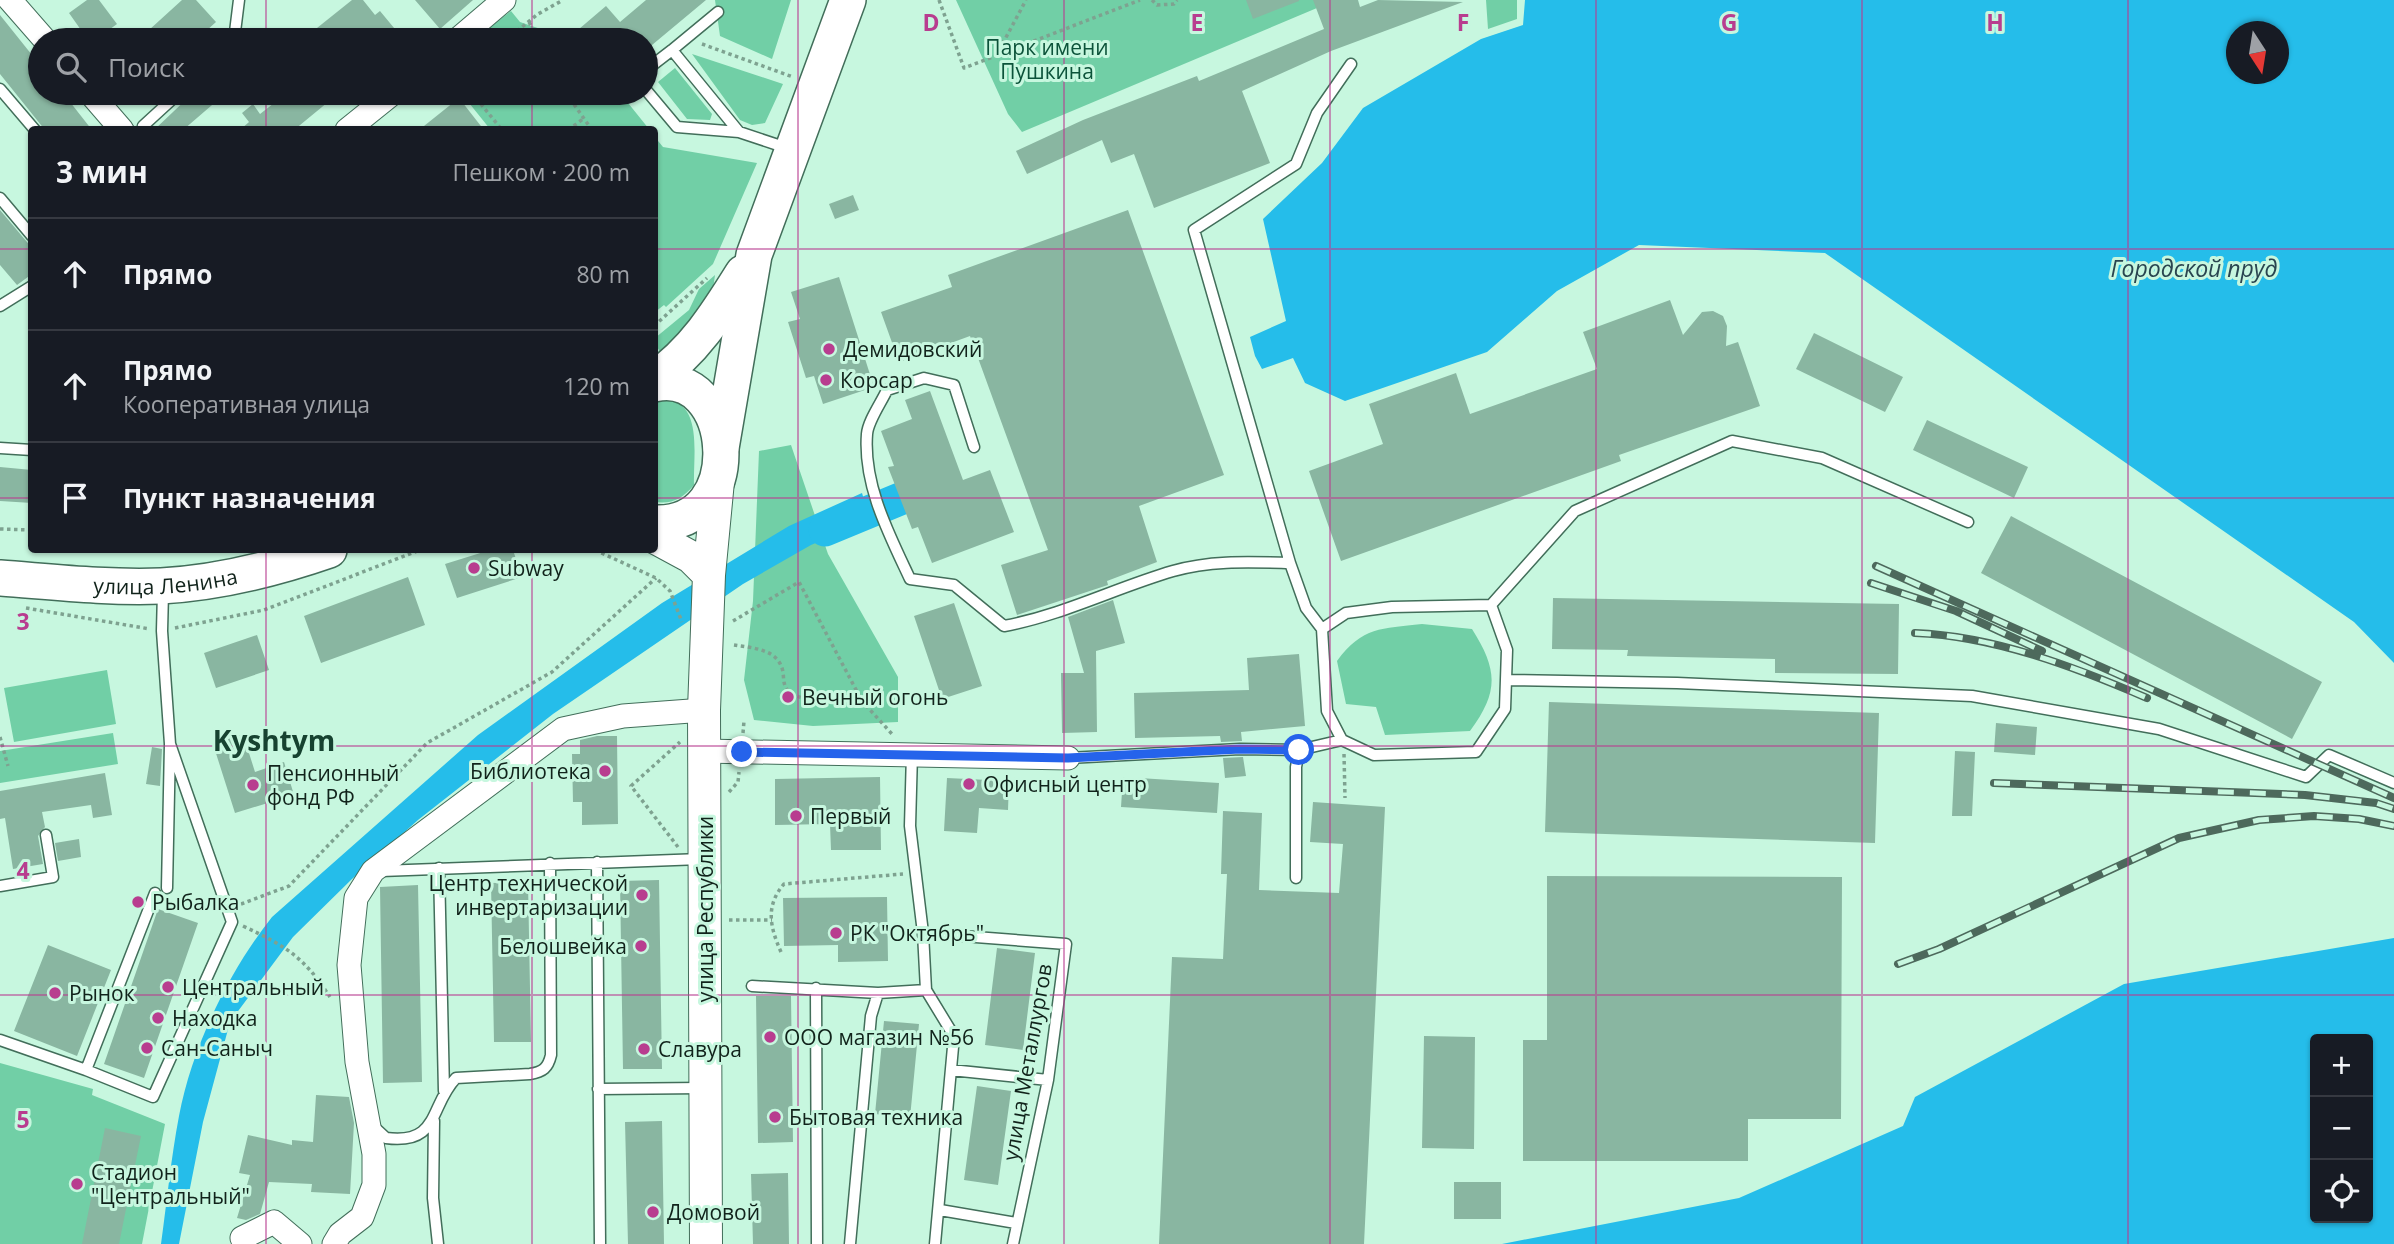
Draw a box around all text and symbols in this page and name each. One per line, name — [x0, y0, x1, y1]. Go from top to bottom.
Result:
text: D — [922, 6, 940, 38]
text: E — [1191, 6, 1203, 38]
text: F — [1457, 6, 1469, 38]
text: G — [1721, 6, 1737, 38]
text: H — [1986, 6, 2004, 38]
north arrow — [2226, 21, 2289, 84]
search box — [28, 28, 658, 105]
park label: Парк имени Пушкина — [985, 33, 1109, 85]
icon: search — [52, 48, 90, 86]
text: Поиск — [108, 49, 185, 85]
text: 3 мин — [56, 151, 148, 192]
text: Пешком · 200 m — [453, 156, 630, 188]
water label: Городской пруд — [2111, 252, 2277, 284]
icon: ahead — [56, 255, 94, 293]
text: Прямо — [123, 256, 212, 292]
text: 80 m — [576, 258, 630, 290]
place label: Демидовский — [843, 335, 982, 363]
marker: Демидовский — [821, 341, 837, 357]
text: Прямо — [123, 352, 212, 388]
place label: Корсар — [840, 366, 913, 394]
icon: ahead — [56, 367, 94, 405]
text: 120 m — [563, 370, 630, 402]
marker: Корсар — [818, 372, 834, 388]
text: Кооперативная улица — [123, 388, 370, 420]
icon: arrive — [56, 479, 94, 517]
text: Пункт назначения — [123, 480, 376, 516]
place label: Subway — [488, 554, 564, 582]
marker: Subway — [466, 560, 482, 576]
street label: улица Ленина — [93, 562, 240, 600]
text: 3 — [16, 605, 30, 637]
place label: Вечный огонь — [802, 683, 948, 711]
marker: Вечный огонь — [780, 689, 796, 705]
district label: Kyshtym — [213, 721, 335, 759]
route start — [1283, 734, 1314, 765]
route end — [726, 736, 757, 767]
place label: Библиотека — [470, 757, 591, 785]
place label: Пенсионный фонд РФ — [267, 759, 399, 811]
marker: Библиотека — [597, 763, 613, 779]
place label: Офисный центр — [983, 770, 1147, 798]
marker: Офисный центр — [961, 776, 977, 792]
marker: Пенсионный фонд РФ — [245, 777, 261, 793]
place label: Первый — [810, 802, 891, 830]
marker: Первый — [788, 808, 804, 824]
street label: улица Республики — [691, 816, 719, 1002]
text: 4 — [16, 854, 30, 886]
place label: Центр технической инвертаризации — [429, 869, 628, 921]
marker: Центр технической инвертаризации — [634, 887, 650, 903]
place label: Рыбалка — [152, 888, 239, 916]
marker: Рыбалка — [130, 894, 146, 910]
place label: РК "Октябрь" — [850, 919, 984, 947]
marker: РК "Октябрь" — [828, 925, 844, 941]
place label: Белошвейка — [499, 932, 627, 960]
marker: Белошвейка — [633, 938, 649, 954]
street label: улица Металлургов — [996, 961, 1058, 1163]
place label: Центральный — [182, 973, 324, 1001]
place label: Рынок — [69, 979, 135, 1007]
marker: Центральный — [160, 979, 176, 995]
marker: Рынок — [47, 985, 63, 1001]
place label: Находка — [172, 1004, 257, 1032]
marker: Находка — [150, 1010, 166, 1026]
place label: ООО магазин №56 — [784, 1023, 974, 1051]
marker: ООО магазин №56 — [762, 1029, 778, 1045]
place label: Сан-Саныч — [161, 1034, 273, 1062]
map controls — [2310, 1034, 2373, 1223]
button: + — [2310, 1034, 2373, 1097]
place label: Славура — [658, 1035, 742, 1063]
marker: Сан-Саныч — [139, 1040, 155, 1056]
marker: Славура — [636, 1041, 652, 1057]
button: − — [2310, 1097, 2373, 1160]
text: 5 — [16, 1103, 30, 1135]
place label: Бытовая техника — [789, 1103, 963, 1131]
marker: Бытовая техника — [767, 1109, 783, 1125]
place label: Стадион "Центральный" — [91, 1158, 250, 1210]
button: locate — [2310, 1160, 2373, 1223]
marker: Стадион "Центральный" — [69, 1176, 85, 1192]
place label: Домовой — [667, 1198, 760, 1226]
marker: Домовой — [645, 1204, 661, 1220]

